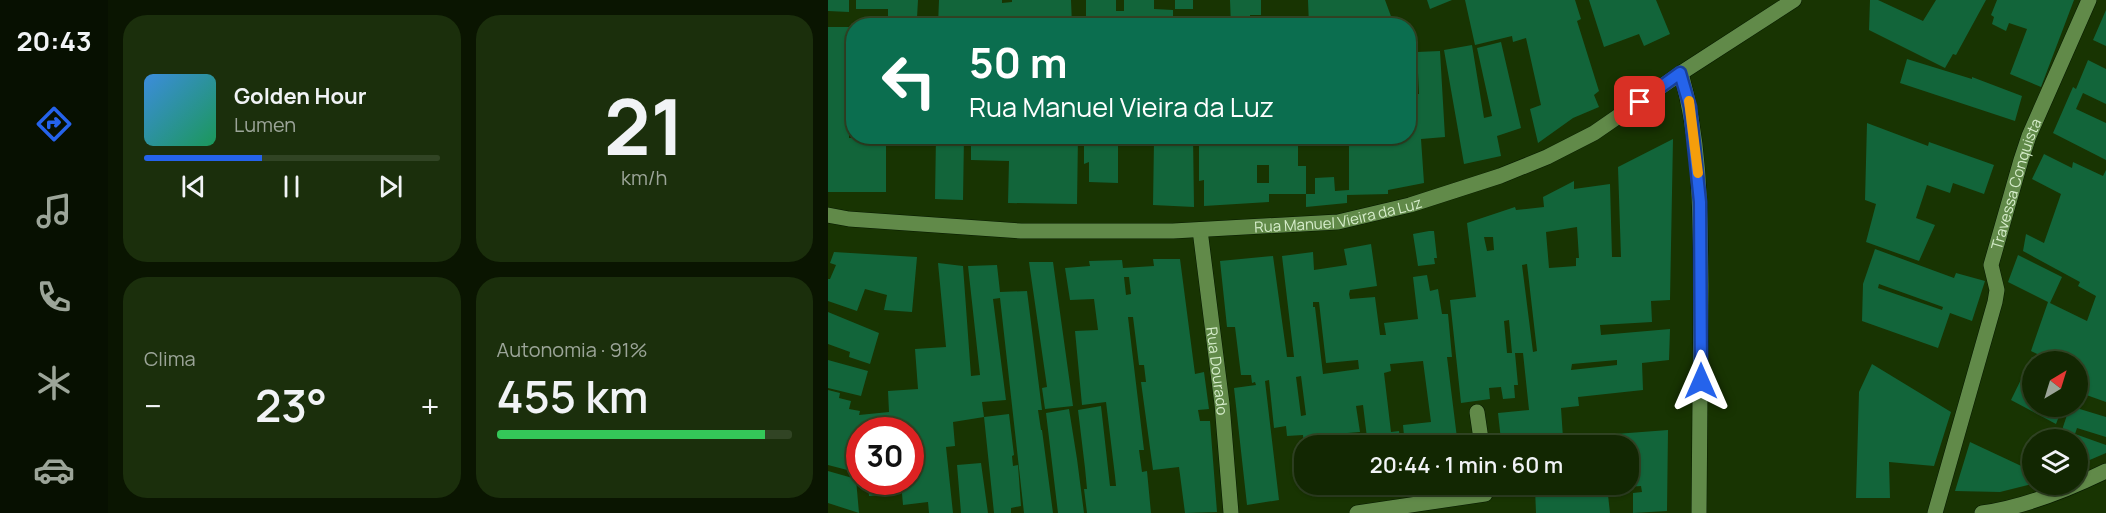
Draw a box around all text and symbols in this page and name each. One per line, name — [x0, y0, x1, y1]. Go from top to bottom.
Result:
text: 20:43 — [16, 22, 92, 59]
text: 50 m — [969, 33, 1067, 91]
icon: left — [870, 42, 948, 120]
text: 21 — [604, 72, 685, 178]
pin — [1614, 76, 1665, 127]
text: Golden Hour — [234, 81, 367, 111]
icon: arrive — [1623, 85, 1656, 118]
text: Rua Manuel Vieira da Luz — [969, 88, 1274, 125]
icon: directions — [33, 103, 75, 145]
text: Lumen — [234, 111, 296, 138]
street label: Travessa Conquista — [1985, 115, 2046, 252]
text: km/h — [621, 164, 668, 191]
icon: previous — [177, 170, 210, 203]
icon: pause — [275, 170, 308, 203]
icon: next — [374, 170, 407, 203]
icon: music — [33, 190, 75, 232]
street label: Rua Manuel Vieira da Luz — [1254, 191, 1424, 237]
icon: phone — [33, 276, 75, 318]
street label: Rua Dourado — [1202, 325, 1233, 416]
text: Autonomia · 91% — [497, 336, 648, 363]
text: Clima — [144, 345, 196, 372]
position arrow — [1669, 349, 1733, 413]
north arrow — [2022, 351, 2088, 417]
map controls — [2022, 351, 2088, 495]
icon: climate — [33, 362, 75, 404]
text: 455 km — [497, 365, 648, 427]
text: 23° — [255, 374, 327, 436]
text: − — [144, 383, 162, 428]
text: + — [420, 383, 439, 428]
speed limit sign: 30 — [846, 417, 924, 495]
button: layers — [2022, 429, 2088, 495]
icon: car — [33, 449, 75, 491]
text: 20:44 · 1 min · 60 m — [1370, 450, 1563, 480]

